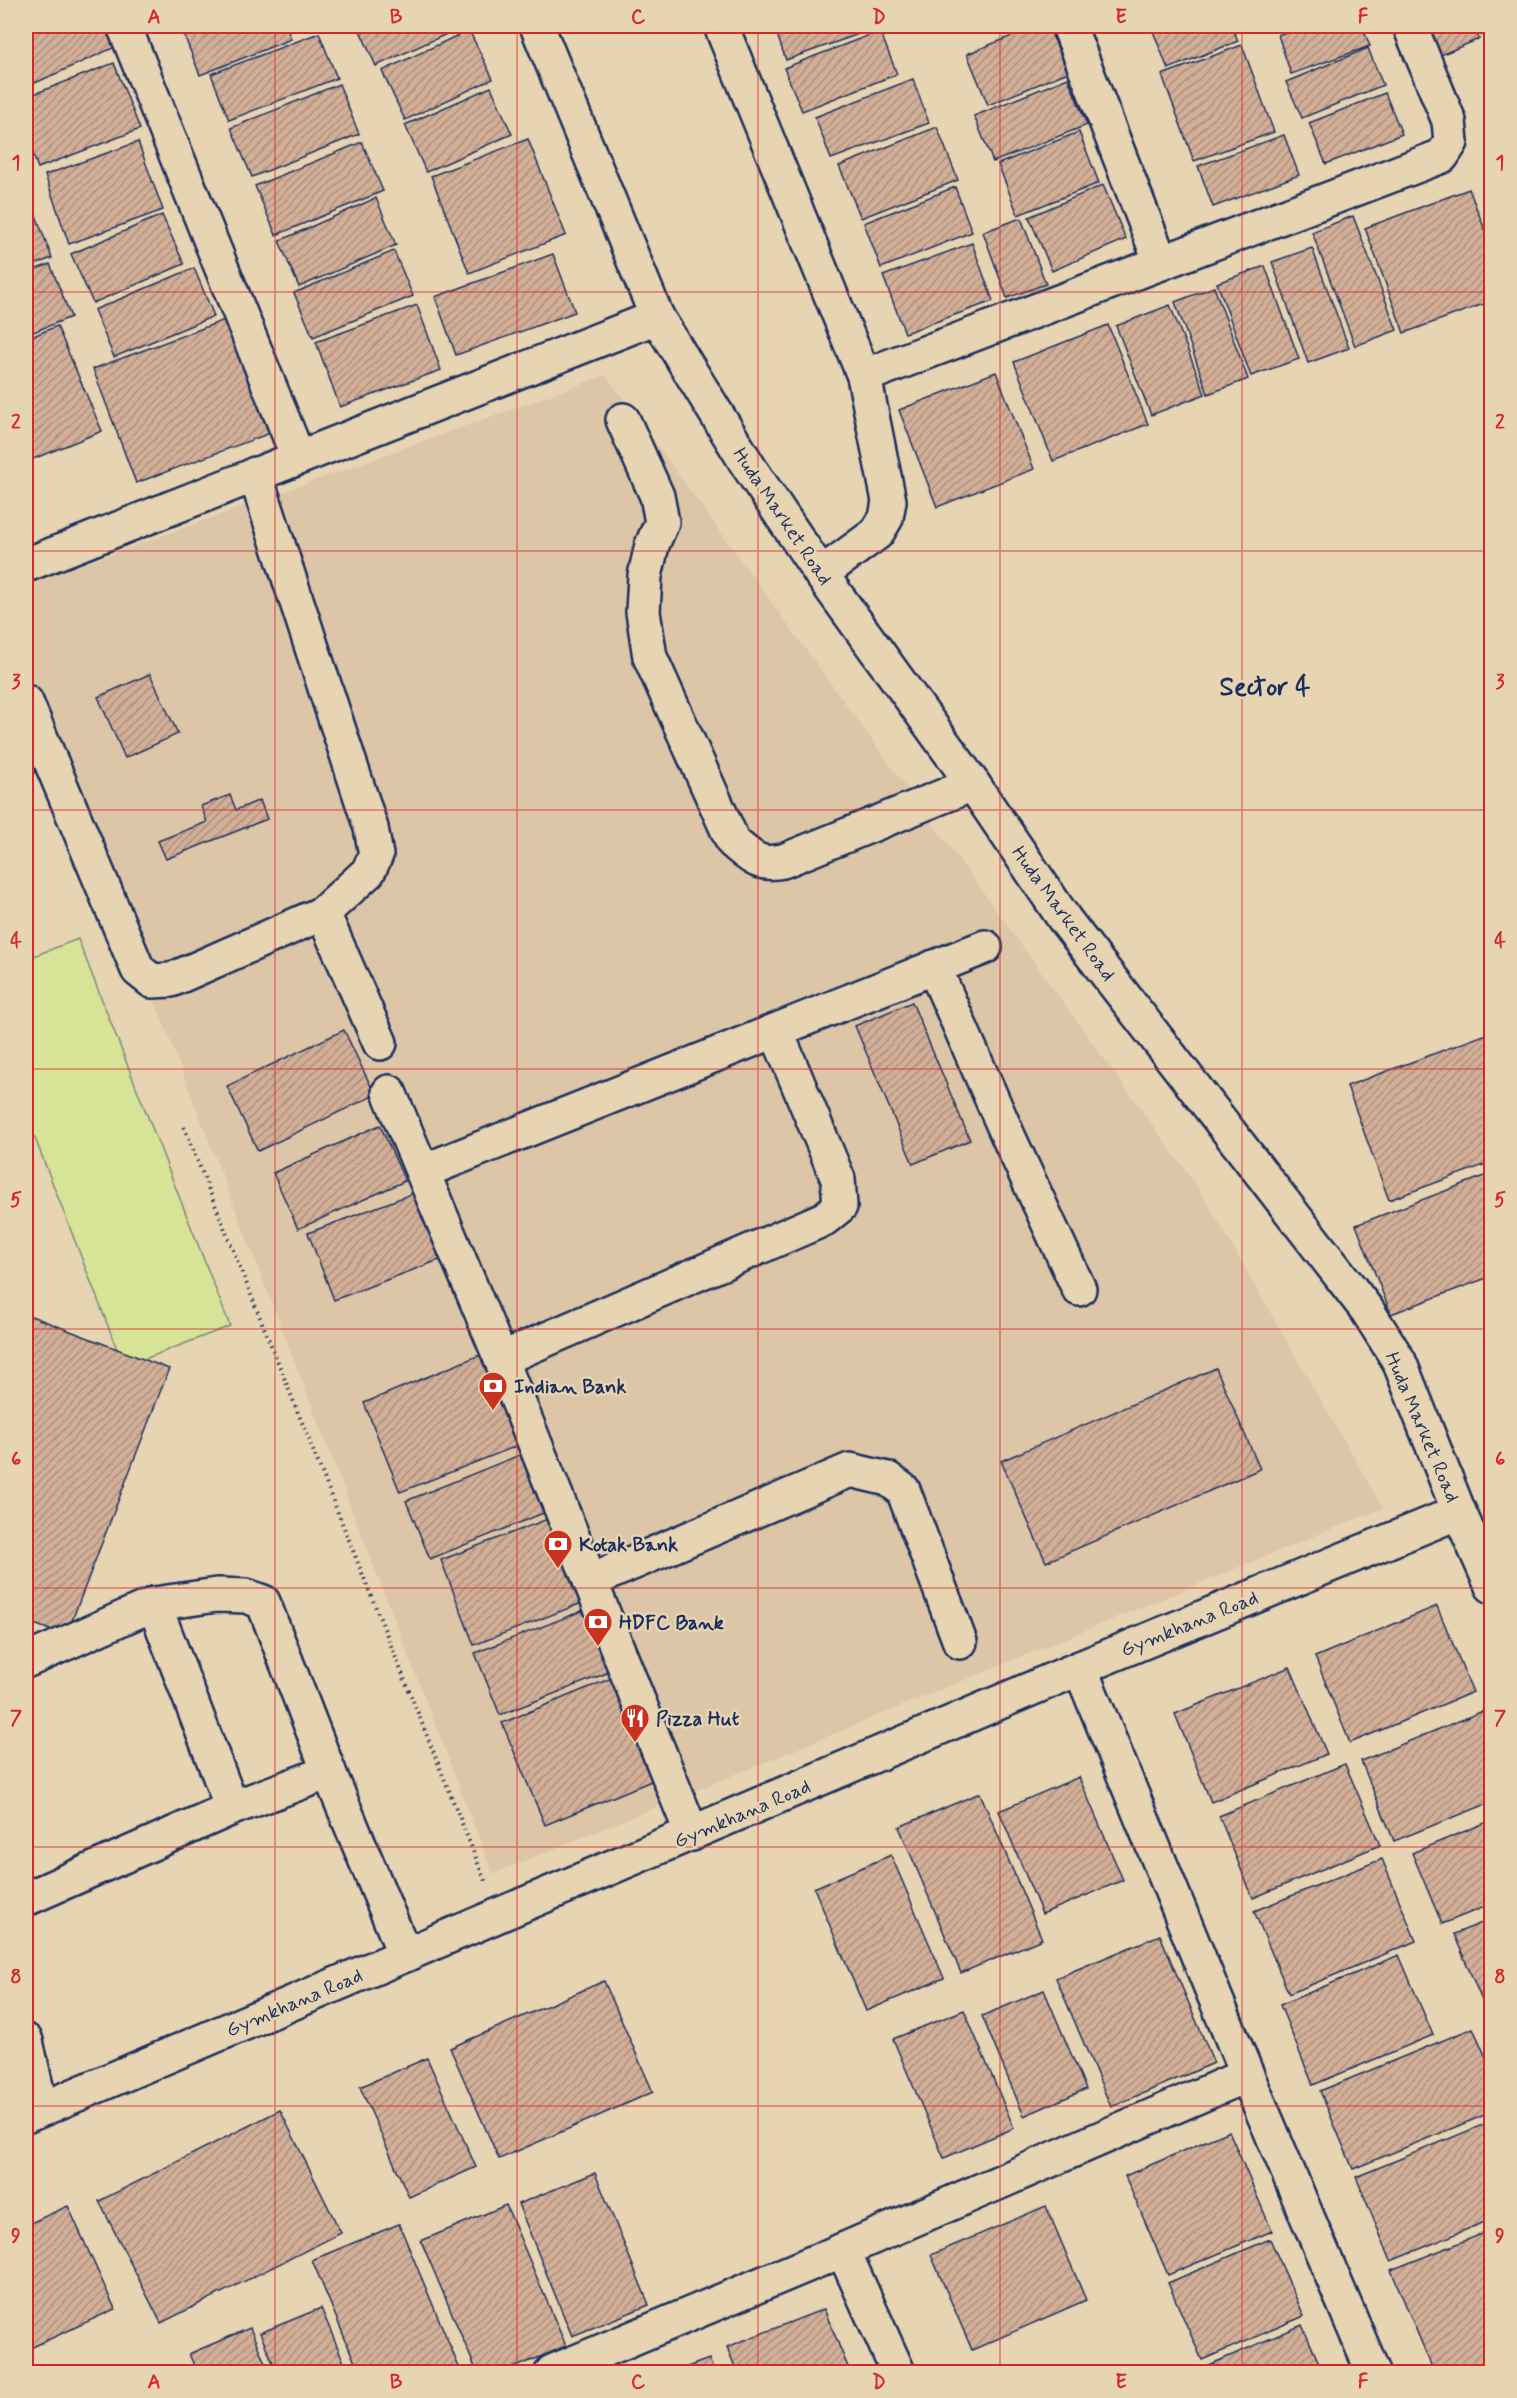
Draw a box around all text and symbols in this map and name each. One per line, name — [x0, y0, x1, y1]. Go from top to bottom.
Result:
text: A — [147, 4, 161, 31]
text: B — [390, 4, 403, 31]
text: C — [631, 4, 646, 31]
text: D — [872, 4, 886, 31]
text: E — [1115, 4, 1127, 31]
text: F — [1358, 4, 1369, 31]
text: 1 — [12, 150, 20, 177]
text: 1 — [1496, 150, 1504, 177]
text: 2 — [11, 409, 21, 436]
text: 2 — [1495, 409, 1505, 436]
street label: Huda Market Road — [726, 443, 838, 591]
text: 3 — [11, 669, 21, 696]
text: 3 — [1495, 669, 1505, 696]
district label: Sector 4 — [1220, 671, 1311, 705]
street label: Huda Market Road — [1005, 841, 1121, 987]
text: 4 — [10, 928, 22, 955]
text: 4 — [1494, 928, 1506, 955]
text: 5 — [10, 1187, 22, 1214]
text: 5 — [1494, 1187, 1506, 1214]
street label: Huda Market Road — [1378, 1348, 1466, 1507]
bank icon: Indian Bank — [477, 1370, 509, 1412]
place label: Indian Bank — [514, 1374, 626, 1401]
text: 6 — [11, 1446, 21, 1473]
text: 6 — [1495, 1446, 1505, 1473]
bank icon: Kotak Bank — [542, 1528, 574, 1570]
place label: Kotak Bank — [579, 1532, 678, 1559]
street label: Gymkhana Road — [1117, 1585, 1262, 1664]
bank icon: HDFC Bank — [582, 1606, 614, 1648]
place label: HDFC Bank — [619, 1610, 724, 1637]
restaurant icon: Pizza Hut — [619, 1702, 651, 1744]
text: 7 — [10, 1705, 22, 1732]
text: 7 — [1494, 1705, 1506, 1732]
place label: Pizza Hut — [656, 1706, 740, 1733]
street label: Gymkhana Road — [670, 1773, 815, 1855]
street label: Gymkhana Road — [222, 1962, 367, 2044]
text: 8 — [10, 1964, 22, 1991]
text: 8 — [1494, 1964, 1506, 1991]
text: 9 — [11, 2223, 21, 2250]
text: 9 — [1495, 2223, 1505, 2250]
text: A — [147, 2369, 161, 2396]
text: B — [390, 2369, 403, 2396]
text: C — [631, 2369, 646, 2396]
text: D — [872, 2369, 886, 2396]
text: E — [1115, 2369, 1127, 2396]
text: F — [1358, 2369, 1369, 2396]

